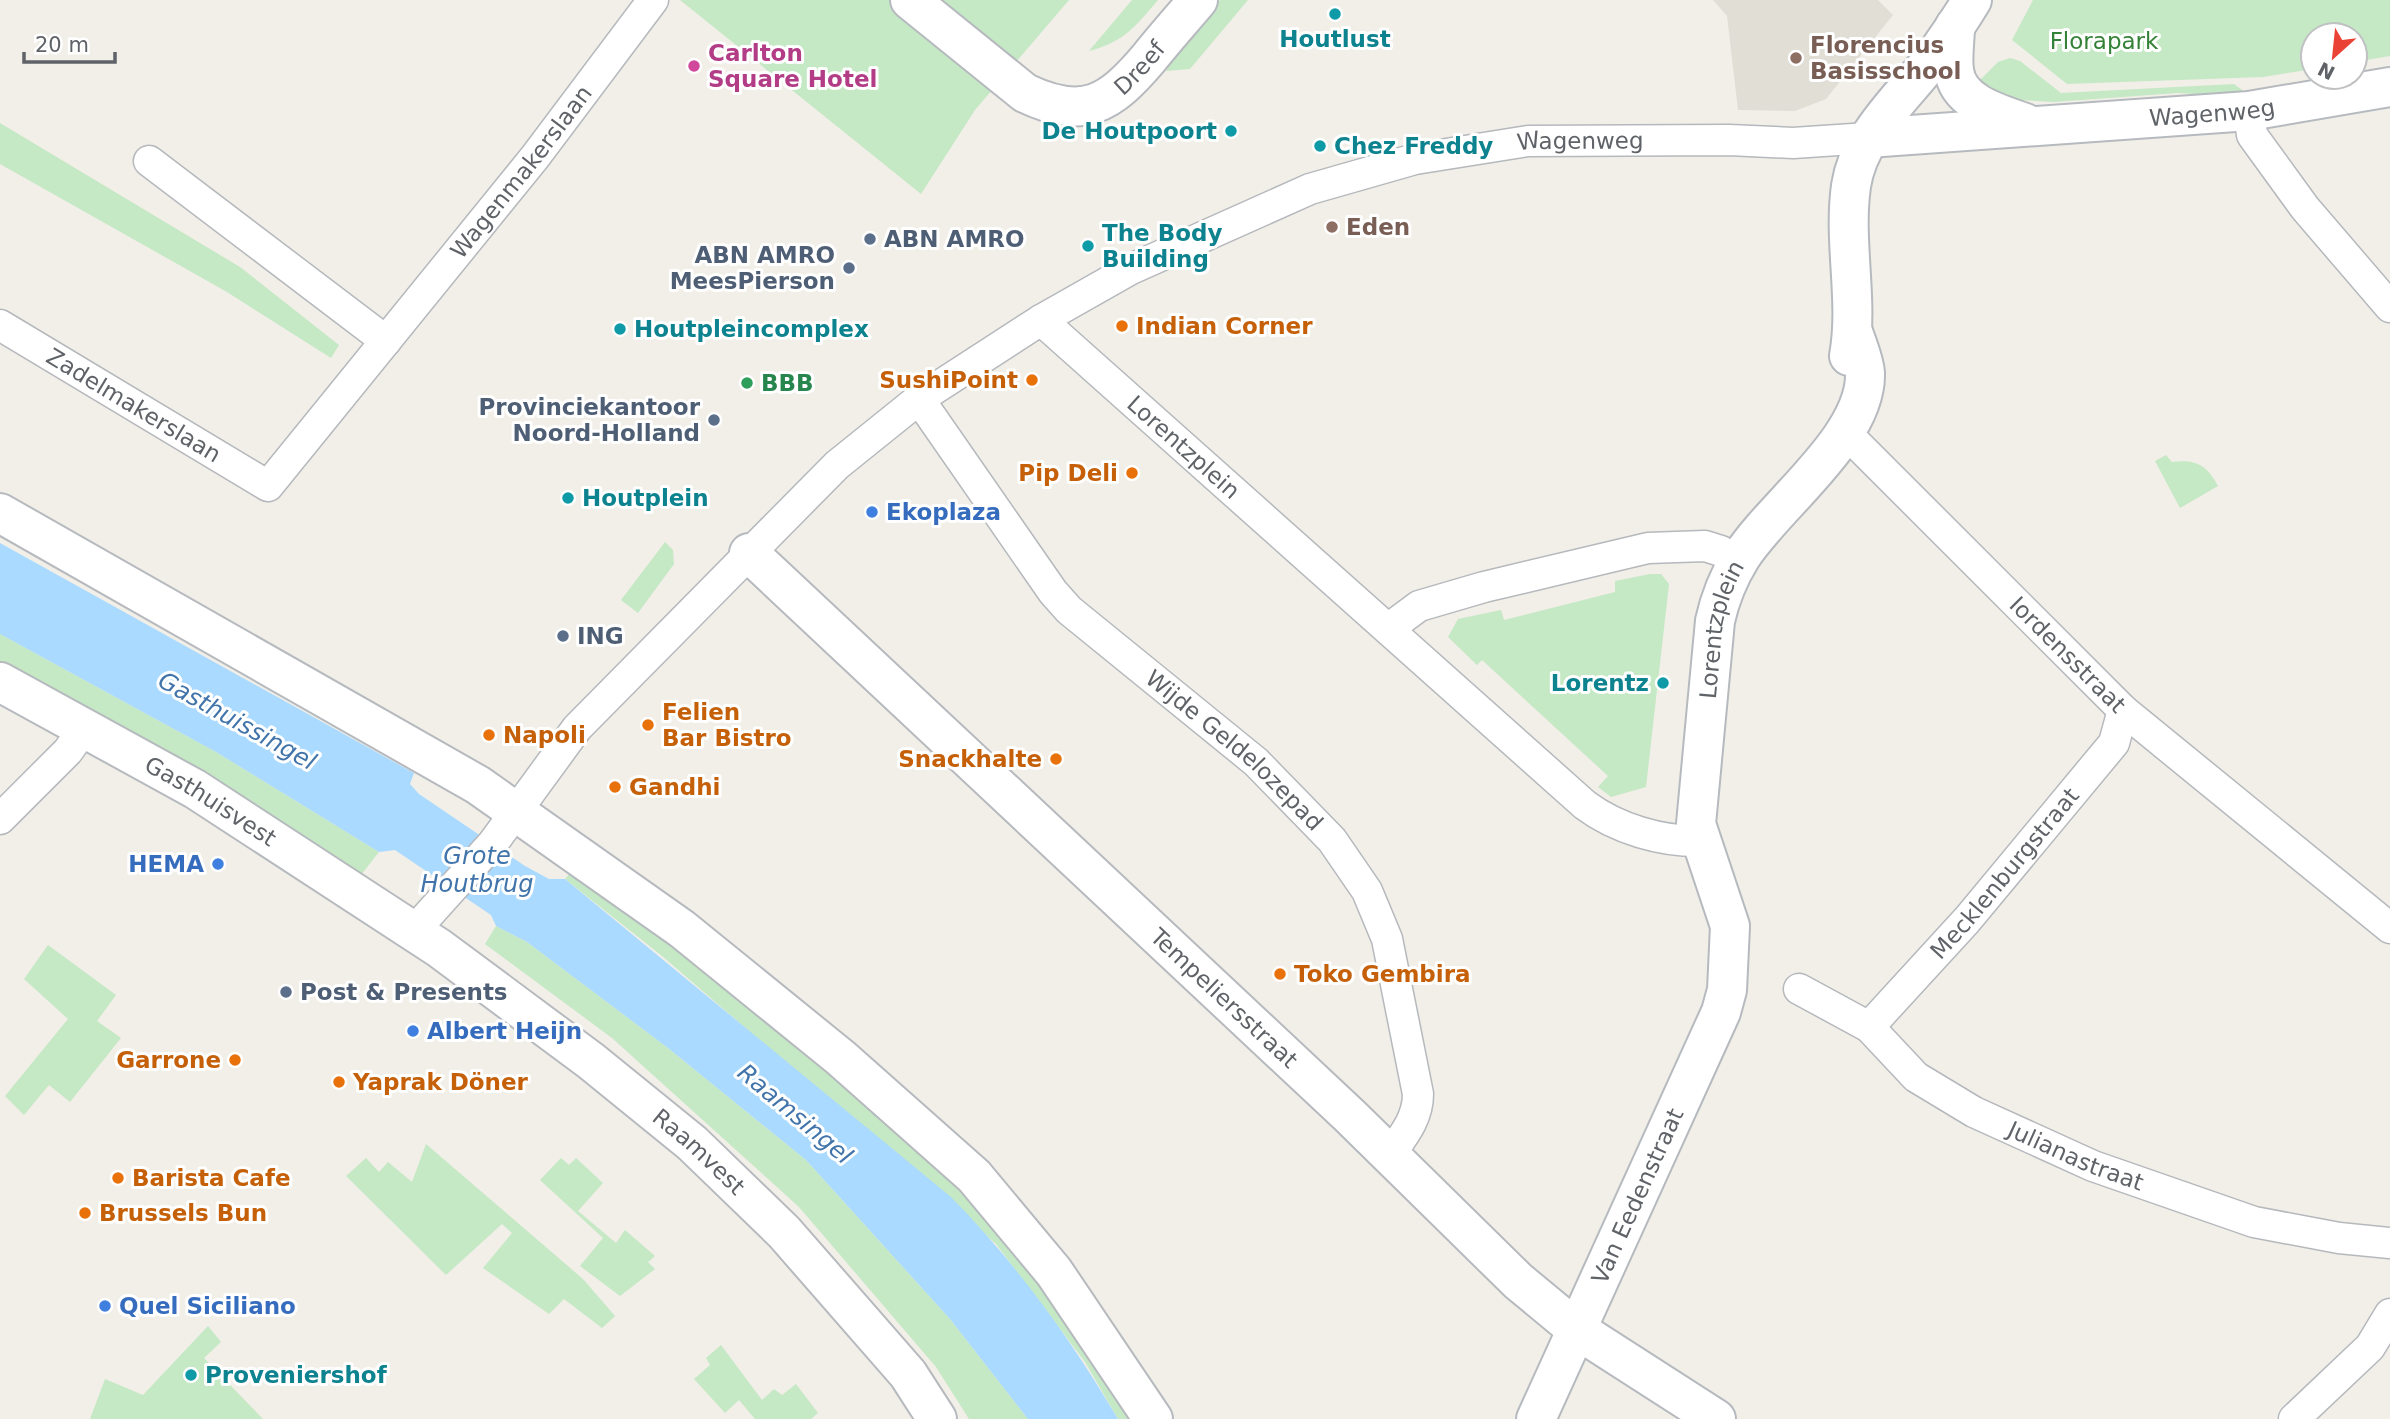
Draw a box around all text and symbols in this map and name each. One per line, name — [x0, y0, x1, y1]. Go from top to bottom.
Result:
marker: Houtlust — [1327, 6, 1343, 22]
scale bar — [24, 21, 116, 65]
north arrow — [2299, 21, 2369, 91]
place label: Houtlust — [1279, 26, 1391, 52]
park label: Florapark — [2050, 28, 2159, 54]
place label: Florencius Basisschool — [1810, 32, 1962, 84]
text: 20 m — [35, 33, 89, 57]
street label: Dreef — [1109, 35, 1171, 100]
place label: Carlton Square Hotel — [708, 40, 877, 92]
marker: Florencius Basisschool — [1788, 50, 1804, 66]
marker: Carlton Square Hotel — [686, 58, 702, 74]
text: N — [2314, 58, 2338, 85]
street label: Wagenmakerslaan — [445, 81, 597, 264]
street label: Wagenweg — [2148, 94, 2277, 131]
place label: De Houtpoort — [1041, 118, 1217, 144]
marker: De Houtpoort — [1223, 123, 1239, 139]
street label: Wagenweg — [1515, 126, 1644, 156]
place label: Chez Freddy — [1334, 133, 1493, 159]
marker: Chez Freddy — [1312, 138, 1328, 154]
place label: Eden — [1346, 214, 1410, 240]
marker: Eden — [1324, 219, 1340, 235]
place label: The Body Building — [1102, 220, 1222, 272]
place label: ABN AMRO — [884, 226, 1025, 252]
marker: ABN AMRO — [862, 231, 878, 247]
marker: The Body Building — [1080, 238, 1096, 254]
place label: ABN AMRO MeesPierson — [670, 242, 835, 294]
marker: ABN AMRO MeesPierson — [841, 260, 857, 276]
place label: Indian Corner — [1136, 313, 1313, 339]
place label: Houtpleincomplex — [634, 316, 869, 342]
marker: Indian Corner — [1114, 318, 1130, 334]
marker: Houtpleincomplex — [612, 321, 628, 337]
street label: Zadelmakerslaan — [42, 343, 226, 468]
place label: SushiPoint — [879, 367, 1018, 393]
place label: BBB — [761, 370, 814, 396]
marker: SushiPoint — [1024, 372, 1040, 388]
marker: BBB — [739, 375, 755, 391]
street label: Lorentzplein — [1122, 390, 1245, 504]
place label: Provinciekantoor Noord-Holland — [479, 394, 701, 446]
marker: Provinciekantoor Noord-Holland — [706, 412, 722, 428]
place label: Pip Deli — [1018, 460, 1118, 486]
marker: Pip Deli — [1124, 465, 1140, 481]
place label: Houtplein — [582, 485, 709, 511]
marker: Houtplein — [560, 490, 576, 506]
place label: Ekoplaza — [886, 499, 1001, 525]
marker: Ekoplaza — [864, 504, 880, 520]
street label: Lorentzplein — [1695, 556, 1749, 700]
street label: Iordensstraat — [2004, 591, 2131, 718]
place label: ING — [577, 623, 624, 649]
marker: ING — [555, 628, 571, 644]
street label: Wijde Geldelozepad — [1141, 665, 1328, 836]
water label: Gasthuissingel — [153, 666, 321, 776]
place label: Lorentz — [1551, 670, 1649, 696]
marker: Lorentz — [1655, 675, 1671, 691]
place label: Felien Bar Bistro — [662, 699, 792, 751]
marker: Felien Bar Bistro — [640, 717, 656, 733]
place label: Napoli — [503, 722, 586, 748]
marker: Napoli — [481, 727, 497, 743]
place label: Snackhalte — [898, 746, 1042, 772]
street label: Gasthuisvest — [140, 751, 281, 851]
marker: Snackhalte — [1048, 751, 1064, 767]
place label: Gandhi — [629, 774, 721, 800]
marker: Gandhi — [607, 779, 623, 795]
street label: Mecklenburgstraat — [1925, 783, 2084, 964]
water label: Grote Houtbrug — [421, 842, 533, 898]
place label: HEMA — [128, 851, 204, 877]
marker: HEMA — [210, 856, 226, 872]
street label: Tempeliersstraat — [1145, 922, 1303, 1073]
place label: Toko Gembira — [1294, 961, 1471, 987]
marker: Toko Gembira — [1272, 966, 1288, 982]
place label: Post & Presents — [300, 979, 508, 1005]
marker: Post & Presents — [278, 984, 294, 1000]
place label: Albert Heijn — [427, 1018, 582, 1044]
marker: Albert Heijn — [405, 1023, 421, 1039]
place label: Garrone — [116, 1047, 221, 1073]
marker: Garrone — [227, 1052, 243, 1068]
water label: Raamsingel — [732, 1058, 858, 1170]
place label: Yaprak Döner — [352, 1069, 529, 1095]
marker: Yaprak Döner — [331, 1074, 347, 1090]
street label: Raamvest — [648, 1104, 750, 1200]
street label: Van Eedenstraat — [1586, 1104, 1688, 1288]
street label: Julianastraat — [2002, 1115, 2147, 1196]
place label: Barista Cafe — [132, 1165, 291, 1191]
marker: Barista Cafe — [110, 1170, 126, 1186]
place label: Brussels Bun — [99, 1200, 267, 1226]
marker: Brussels Bun — [77, 1205, 93, 1221]
place label: Quel Siciliano — [119, 1293, 296, 1319]
marker: Quel Siciliano — [97, 1298, 113, 1314]
place label: Proveniershof — [205, 1362, 388, 1388]
marker: Proveniershof — [183, 1367, 199, 1383]

